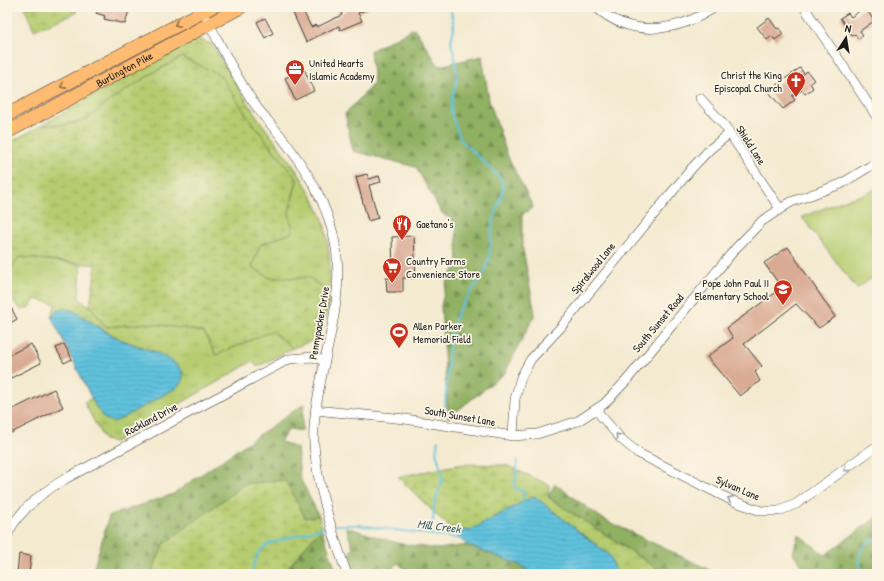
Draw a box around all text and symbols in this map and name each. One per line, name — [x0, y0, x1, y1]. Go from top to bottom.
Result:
north arrow — [826, 18, 866, 58]
one-way arrow — [174, 20, 182, 27]
text: N — [844, 21, 853, 36]
street label: Burlington Pike — [94, 48, 155, 90]
place label: United Hearts Islamic Academy — [309, 56, 375, 83]
office icon: United Hearts Islamic Academy — [284, 58, 306, 86]
place label: Christ the King Episcopal Church — [714, 68, 782, 95]
church icon: Christ the King Episcopal Church — [785, 70, 807, 98]
one-way arrow — [60, 81, 67, 88]
street label: Shield Lane — [733, 123, 769, 168]
restaurant icon: Gaetano's — [391, 213, 413, 241]
place label: Gaetano's — [416, 217, 454, 231]
street label: Spiralwood Lane — [568, 239, 618, 297]
place label: Country Farms Convenience Store — [406, 254, 481, 281]
supermarket icon: Country Farms Convenience Store — [381, 256, 403, 284]
place label: Pope John Paul II Elementary School — [695, 276, 769, 303]
school or university icon: Pope John Paul II Elementary School — [772, 278, 794, 306]
street label: Pennypacker Drive — [306, 285, 332, 361]
street label: South Sunset Road — [629, 290, 687, 355]
place label: Allen Parker Memorial Field — [413, 319, 471, 346]
sports icon: Allen Parker Memorial Field — [388, 321, 410, 349]
street label: Rockland Drive — [122, 399, 180, 439]
street label: South Sunset Lane — [423, 403, 497, 429]
one-way arrow — [615, 433, 622, 440]
one-way arrow — [843, 464, 850, 471]
street label: Sylvan Lane — [714, 472, 763, 504]
one-way arrow — [727, 496, 734, 504]
water label: Mill Creek — [416, 515, 463, 537]

